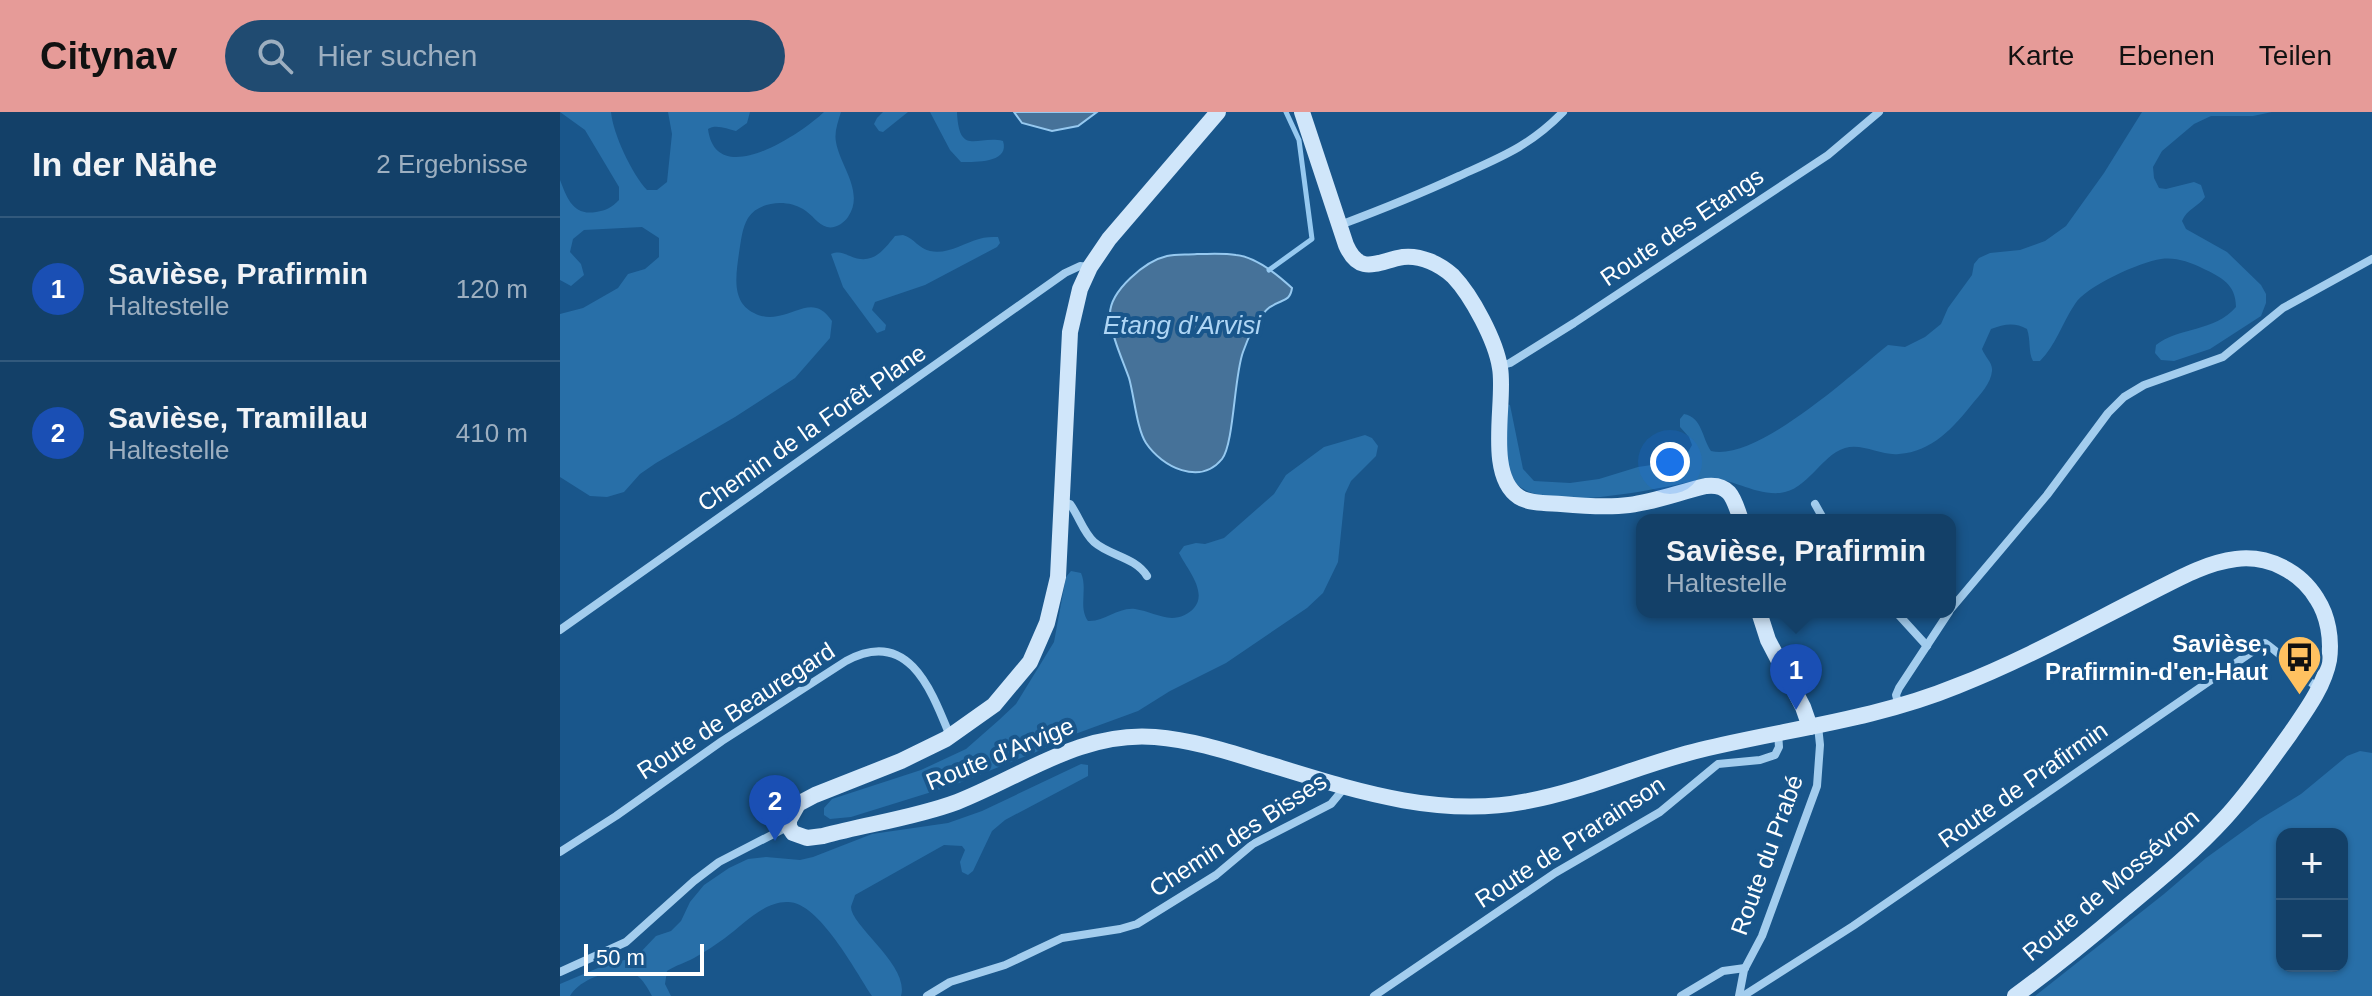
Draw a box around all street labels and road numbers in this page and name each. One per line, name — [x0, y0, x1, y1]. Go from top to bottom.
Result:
street label: Route des Etangs — [1595, 162, 1768, 291]
street label: Chemin de la Forêt Plane — [693, 338, 931, 517]
street label: Route de Beauregard — [632, 637, 839, 784]
street label: Route d'Arvige — [922, 712, 1078, 795]
street label: Route de Prafirmin — [1933, 716, 2112, 853]
street label: Chemin des Bisses — [1144, 767, 1331, 902]
street label: Route de Prarainson — [1470, 770, 1669, 913]
street label: Route du Prabé — [1725, 771, 1808, 938]
street label: Route de Mossévron — [2017, 803, 2204, 966]

